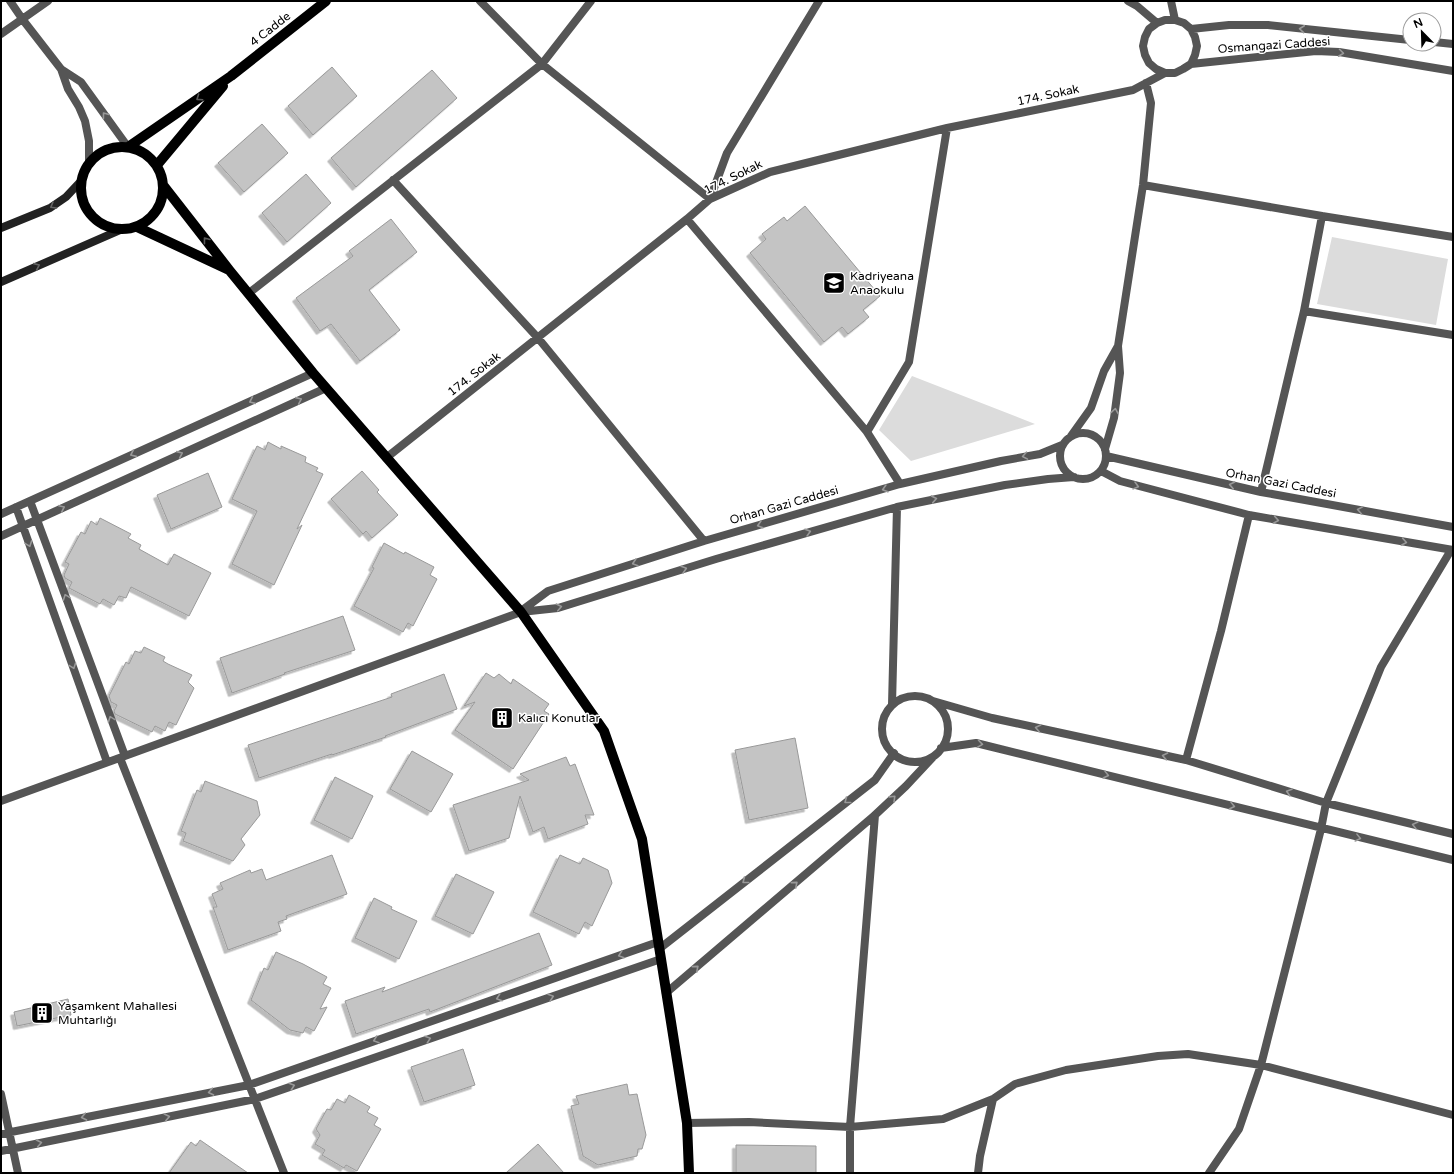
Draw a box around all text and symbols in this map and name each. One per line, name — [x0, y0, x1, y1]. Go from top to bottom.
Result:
street label: 4 Cadde — [247, 9, 293, 49]
north arrow — [1402, 12, 1442, 52]
text: N — [1412, 16, 1425, 31]
one-way arrow — [1299, 25, 1305, 34]
street label: Osmangazi Caddesi — [1217, 34, 1331, 56]
one-way arrow — [1338, 48, 1344, 57]
street label: 174. Sokak — [1016, 81, 1081, 108]
one-way arrow — [196, 93, 203, 100]
one-way arrow — [102, 112, 110, 119]
street label: 174. Sokak — [702, 157, 765, 197]
one-way arrow — [50, 201, 57, 208]
one-way arrow — [204, 238, 211, 245]
one-way arrow — [32, 263, 40, 271]
place label: Kadriyeana Anaokulu — [850, 269, 914, 297]
school or university icon: Kadriyeana Anaokulu — [821, 270, 847, 296]
street label: 174. Sokak — [445, 349, 504, 399]
one-way arrow — [248, 396, 255, 404]
one-way arrow — [294, 397, 302, 405]
one-way arrow — [1110, 408, 1119, 414]
one-way arrow — [130, 449, 137, 457]
one-way arrow — [176, 451, 184, 459]
one-way arrow — [1022, 452, 1028, 460]
street label: Orhan Gazi Caddesi — [1224, 465, 1338, 501]
one-way arrow — [1133, 481, 1140, 490]
one-way arrow — [1229, 482, 1235, 490]
street label: Orhan Gazi Caddesi — [728, 483, 840, 527]
one-way arrow — [881, 484, 888, 492]
one-way arrow — [931, 496, 937, 504]
one-way arrow — [58, 505, 65, 513]
one-way arrow — [1356, 507, 1363, 515]
one-way arrow — [1273, 515, 1279, 524]
one-way arrow — [756, 520, 763, 529]
one-way arrow — [805, 528, 812, 537]
one-way arrow — [1401, 537, 1407, 546]
one-way arrow — [25, 540, 33, 547]
one-way arrow — [632, 558, 639, 567]
one-way arrow — [680, 565, 687, 574]
one-way arrow — [62, 594, 70, 601]
one-way arrow — [556, 603, 563, 611]
one-way arrow — [68, 663, 77, 670]
building icon: Kalıcı Konutlar — [489, 705, 515, 731]
place label: Kalıcı Konutlar — [518, 711, 600, 725]
one-way arrow — [108, 716, 116, 723]
one-way arrow — [1034, 724, 1041, 732]
one-way arrow — [977, 739, 983, 748]
one-way arrow — [1161, 752, 1168, 760]
one-way arrow — [1102, 770, 1109, 779]
one-way arrow — [1286, 788, 1293, 797]
one-way arrow — [845, 796, 852, 803]
one-way arrow — [888, 796, 896, 803]
one-way arrow — [1229, 802, 1235, 810]
one-way arrow — [1412, 821, 1418, 829]
one-way arrow — [1355, 833, 1362, 841]
one-way arrow — [743, 877, 750, 884]
one-way arrow — [790, 881, 798, 888]
one-way arrow — [618, 950, 625, 959]
one-way arrow — [691, 965, 699, 973]
one-way arrow — [495, 993, 502, 1001]
one-way arrow — [547, 993, 554, 1001]
place label: Yaşamkent Mahallesi Muhtarlığı — [58, 999, 177, 1027]
building icon: Yaşamkent Mahallesi Muhtarlığı — [29, 1000, 55, 1026]
one-way arrow — [424, 1035, 431, 1044]
one-way arrow — [372, 1036, 379, 1044]
one-way arrow — [288, 1082, 295, 1091]
one-way arrow — [208, 1087, 214, 1096]
one-way arrow — [80, 1113, 87, 1121]
one-way arrow — [163, 1113, 170, 1122]
one-way arrow — [36, 1139, 42, 1147]

